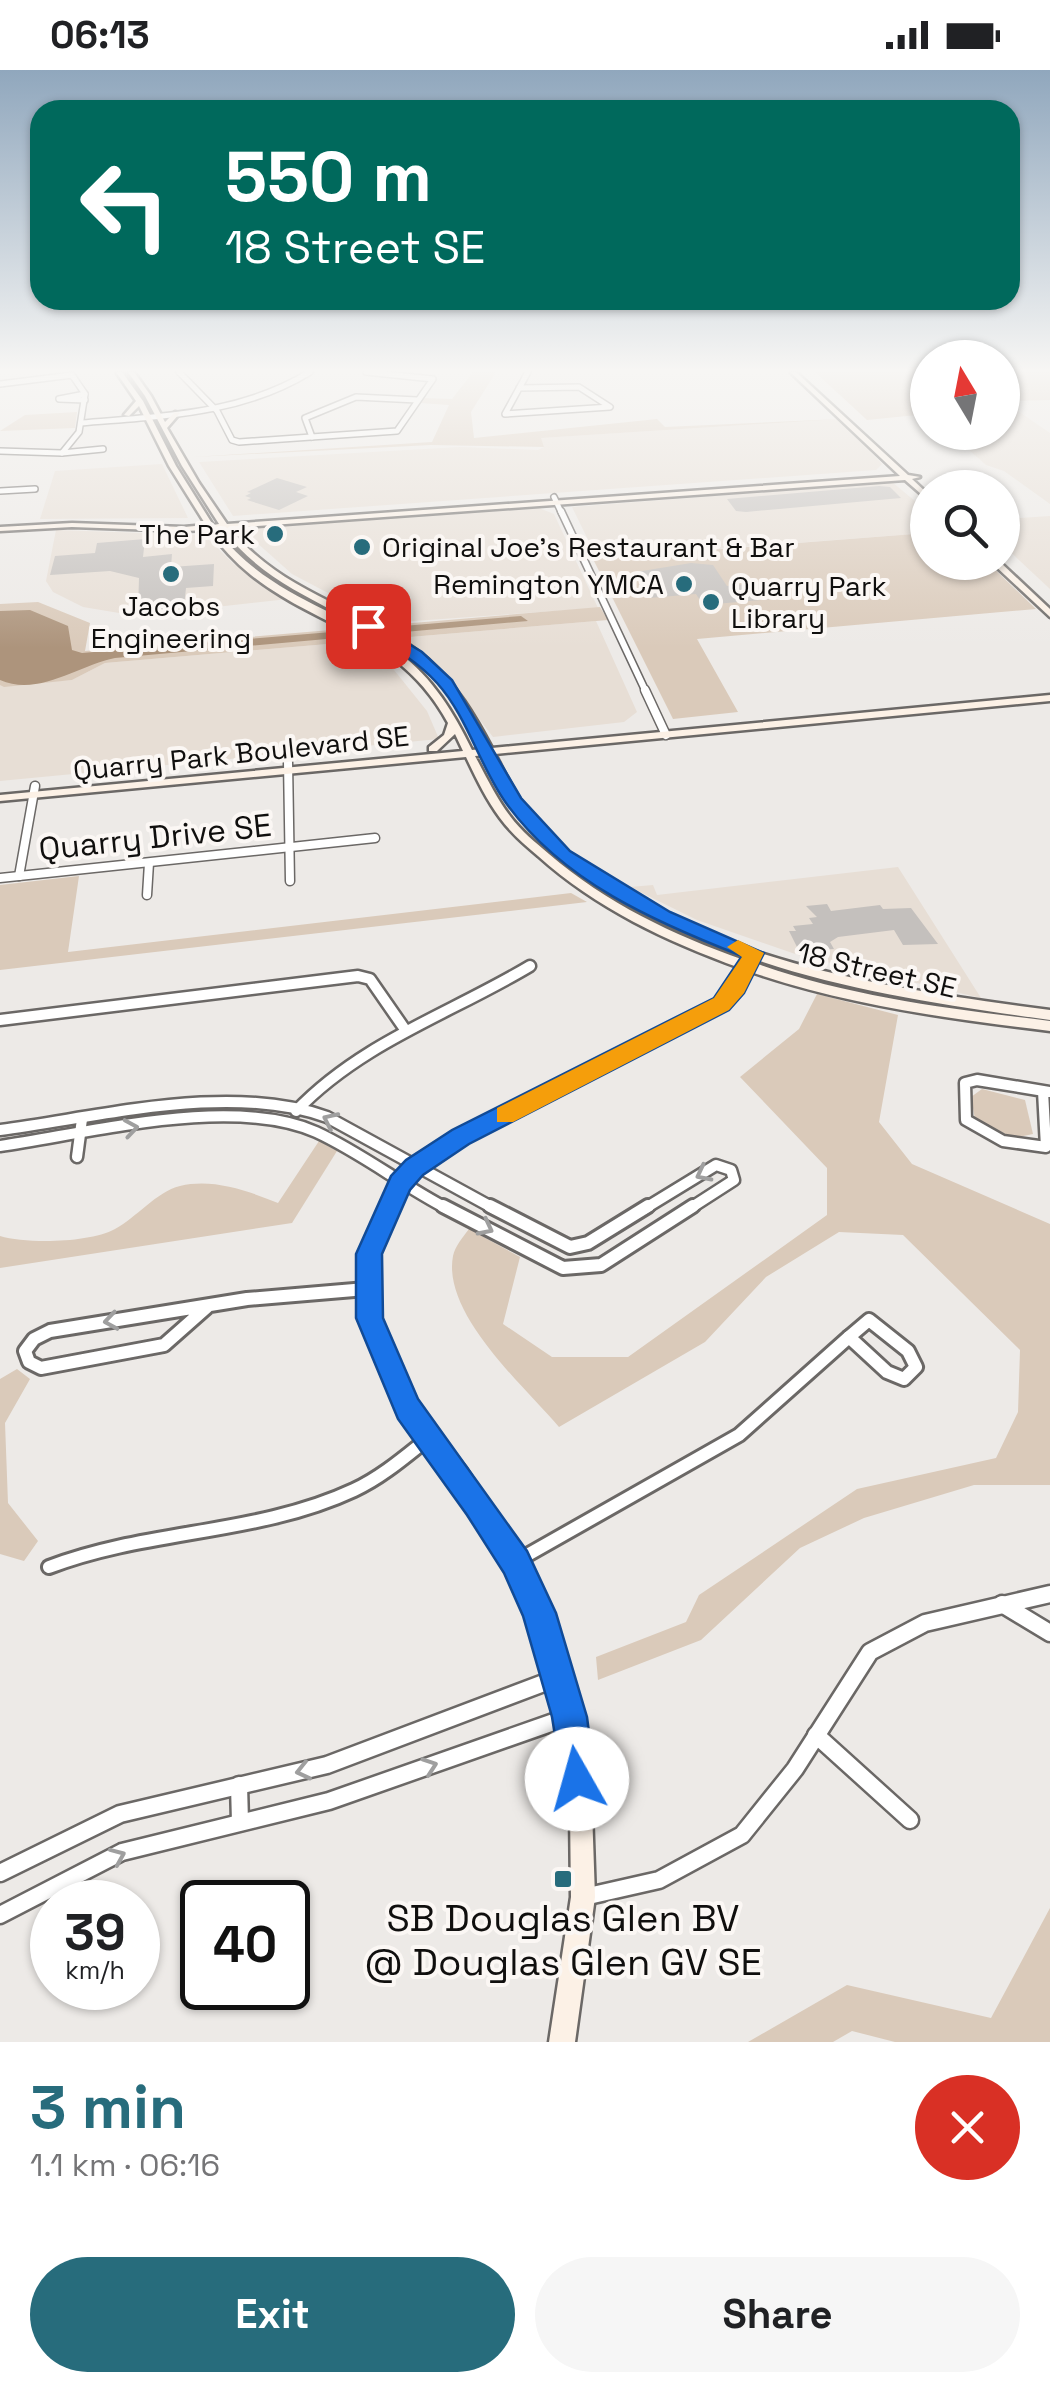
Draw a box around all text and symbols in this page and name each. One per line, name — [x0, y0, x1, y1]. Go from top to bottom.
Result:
text: 06:13 — [50, 11, 150, 59]
text: 550 m — [225, 132, 432, 221]
icon: left — [60, 140, 190, 270]
text: 18 Street SE — [225, 219, 485, 276]
north arrow — [910, 340, 1020, 450]
map controls — [910, 340, 1020, 580]
button: search — [910, 470, 1020, 580]
place label: The Park — [139, 516, 255, 552]
marker: The Park — [264, 523, 286, 545]
place label: Original Joe's Restaurant & Bar — [382, 529, 795, 565]
marker: Original Joe's Restaurant & Bar — [351, 536, 373, 558]
marker: Jacobs Engineering — [160, 563, 182, 585]
place label: Remington YMCA — [433, 566, 664, 602]
place label: Quarry Park Library — [731, 568, 887, 636]
marker: Remington YMCA — [673, 573, 695, 595]
pin — [326, 584, 411, 669]
place label: Jacobs Engineering — [91, 588, 251, 656]
marker: Quarry Park Library — [700, 591, 722, 613]
icon: arrive — [341, 599, 396, 654]
street label: Quarry Park Boulevard SE — [71, 717, 411, 789]
street label: Quarry Drive SE — [37, 805, 273, 869]
street label: 18 Street SE — [794, 934, 960, 1006]
one-way arrow — [322, 1112, 340, 1132]
one-way arrow — [123, 1118, 139, 1139]
one-way arrow — [695, 1161, 713, 1181]
one-way arrow — [476, 1216, 494, 1235]
one-way arrow — [102, 1310, 119, 1331]
position arrow — [525, 1727, 629, 1831]
one-way arrow — [420, 1757, 437, 1777]
one-way arrow — [295, 1759, 312, 1780]
one-way arrow — [108, 1848, 126, 1868]
marker: SB Douglas Glen BV @ Douglas Glen GV SE — [552, 1868, 574, 1890]
speed limit sign: 40 — [180, 1880, 310, 2010]
place label: SB Douglas Glen BV @ Douglas Glen GV SE — [364, 1894, 762, 1986]
text: 39 — [64, 1901, 126, 1965]
text: km/h — [65, 1954, 125, 1986]
text: 3 min — [30, 2069, 186, 2146]
button: close — [915, 2075, 1020, 2180]
text: 1.1 km · 06:16 — [30, 2145, 220, 2185]
button: Exit — [30, 2257, 515, 2372]
button: Share — [535, 2257, 1020, 2372]

